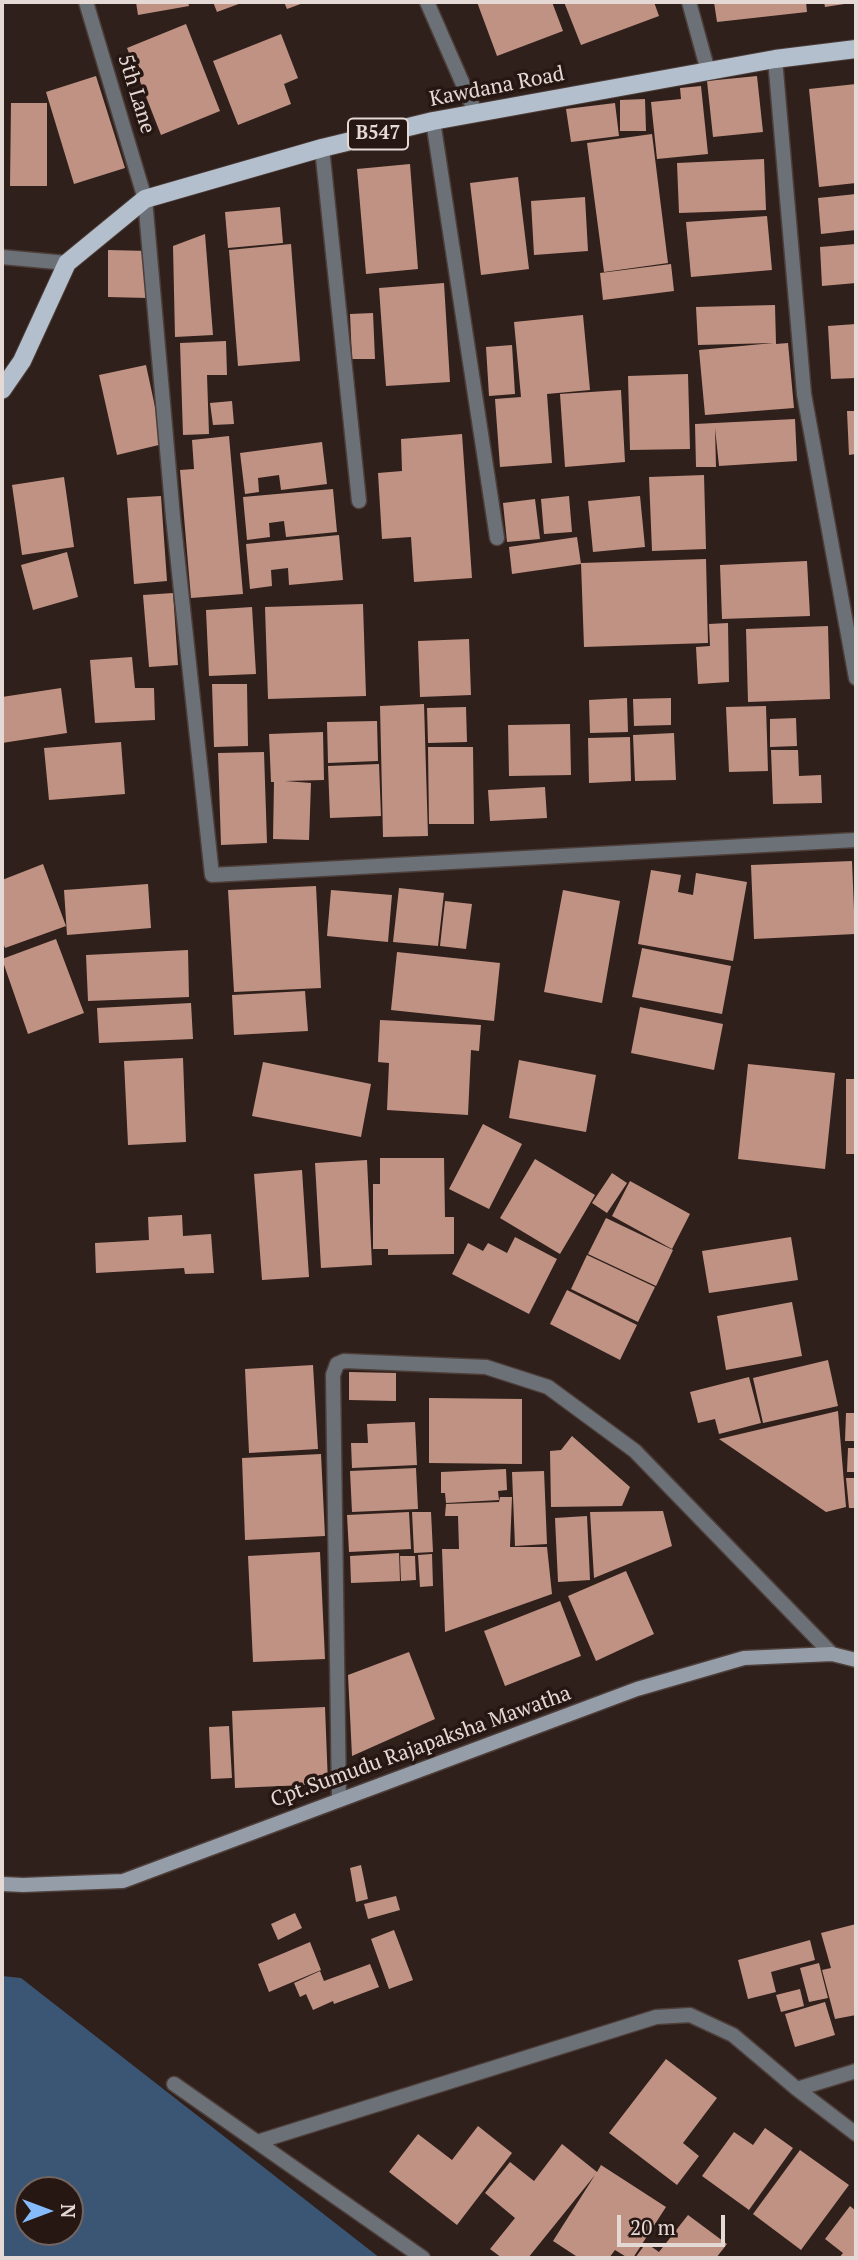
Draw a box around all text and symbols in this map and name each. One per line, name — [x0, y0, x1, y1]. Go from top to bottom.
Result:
street label: 5th Lane — [112, 51, 160, 137]
street label: Kawdana Road — [427, 62, 567, 112]
road number: B547 — [348, 118, 408, 150]
street label: Cpt.Sumudu Rajapaksha Mawatha — [267, 1681, 575, 1813]
north arrow — [14, 2176, 84, 2246]
scale bar — [620, 2200, 728, 2244]
text: N — [56, 2204, 81, 2218]
text: 20 m — [630, 2213, 676, 2241]

